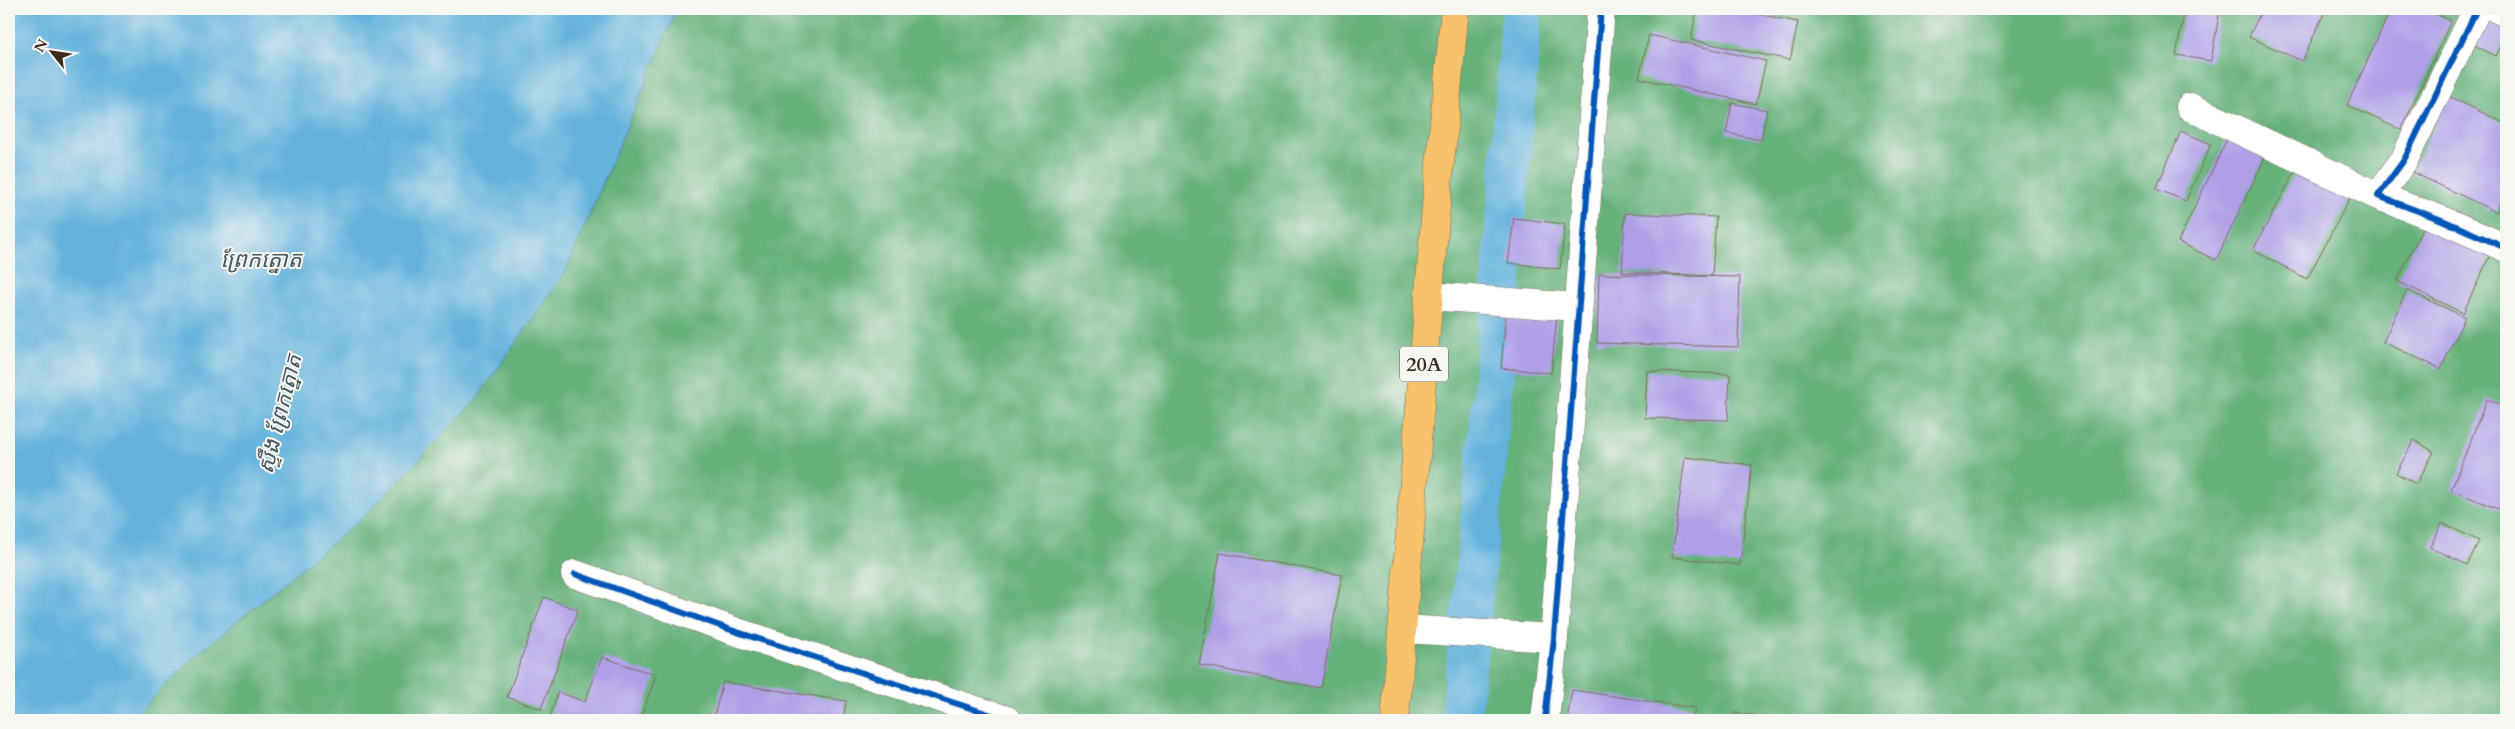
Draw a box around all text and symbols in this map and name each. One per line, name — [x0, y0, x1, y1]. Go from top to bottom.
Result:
north arrow — [28, 28, 78, 78]
text: N — [30, 36, 52, 56]
water label: ព្រែកត្នោត — [220, 245, 304, 275]
road number: 20A — [1400, 346, 1448, 382]
water label: ស្ទឹង ព្រែកត្នោត — [251, 349, 310, 477]

